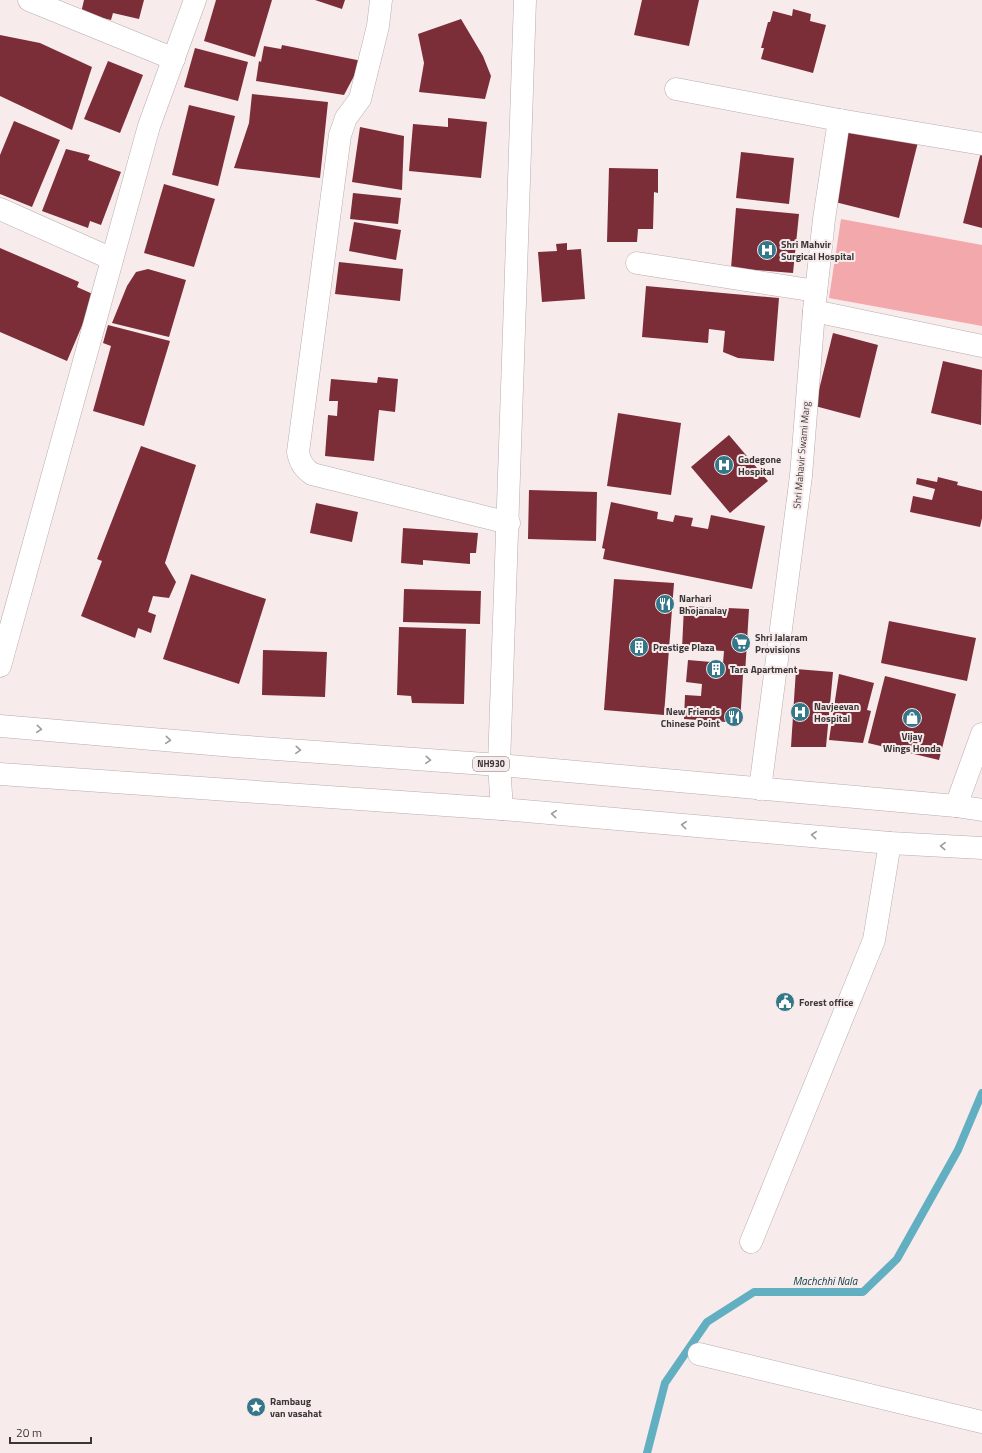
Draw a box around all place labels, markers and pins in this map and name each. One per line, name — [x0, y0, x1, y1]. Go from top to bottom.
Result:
place label: Shri Mahvir Surgical Hospital — [781, 237, 855, 264]
hospital icon: Shri Mahvir Surgical Hospital — [756, 239, 778, 261]
place label: Gadegone Hospital — [738, 452, 781, 479]
hospital icon: Gadegone Hospital — [713, 454, 735, 476]
place label: Narhari Bhojanalay — [679, 591, 727, 618]
restaurant icon: Narhari Bhojanalay — [654, 593, 676, 615]
place label: Shri Jalaram Provisions — [755, 630, 808, 657]
supermarket icon: Shri Jalaram Provisions — [730, 632, 752, 654]
building icon: Prestige Plaza — [628, 636, 650, 658]
place label: Prestige Plaza — [653, 640, 715, 655]
building icon: Tara Apartment — [705, 658, 727, 680]
place label: Tara Apartment — [730, 662, 798, 677]
place label: Navjeevan Hospital — [814, 699, 859, 726]
hospital icon: Navjeevan Hospital — [789, 701, 811, 723]
place label: New Friends Chinese Point — [661, 704, 720, 731]
restaurant icon: New Friends Chinese Point — [723, 706, 745, 728]
shop icon: Vijay Wings Honda — [901, 707, 923, 729]
place label: Vijay Wings Honda — [883, 729, 941, 756]
public building icon: Forest office — [774, 991, 796, 1013]
place label: Forest office — [799, 995, 853, 1010]
place label: Rambaug van vasahat — [270, 1394, 322, 1421]
place icon: Rambaug van vasahat — [245, 1396, 267, 1418]

